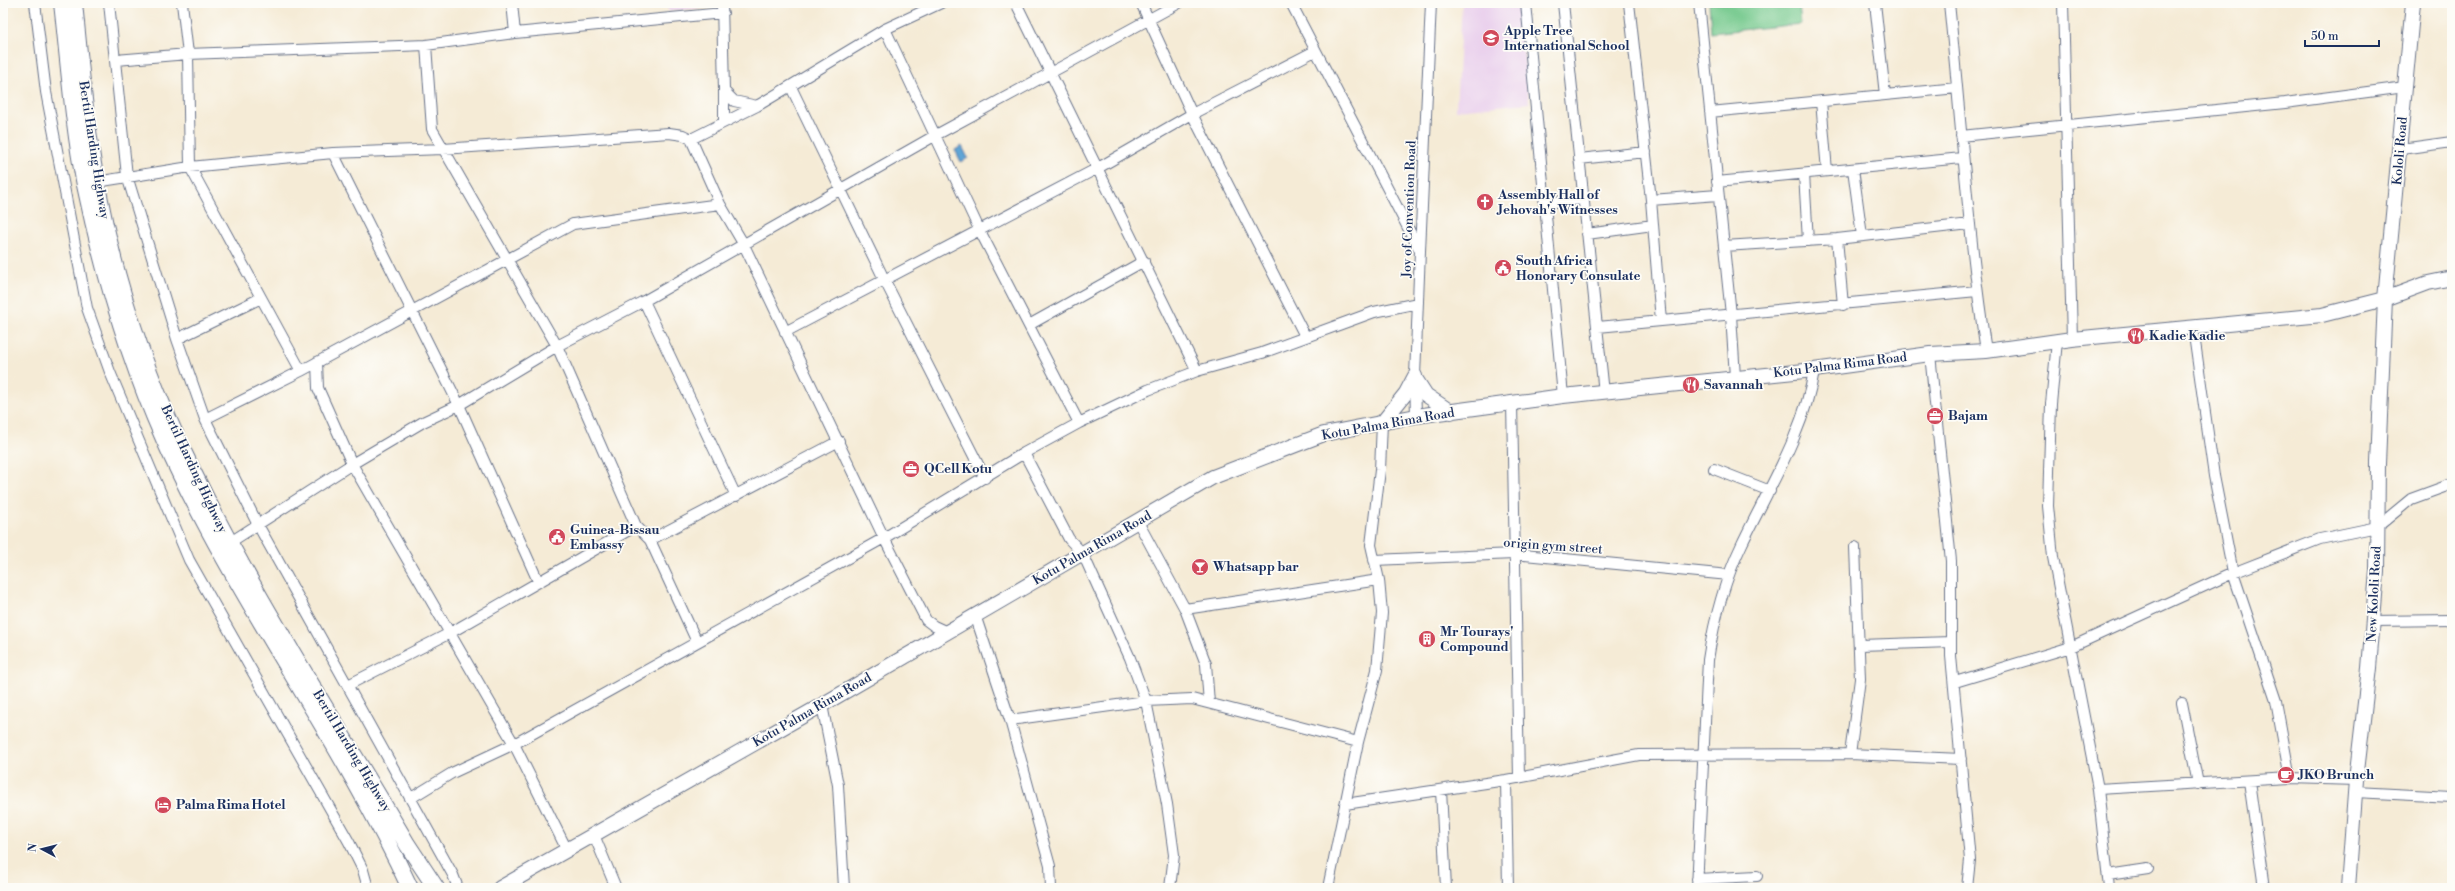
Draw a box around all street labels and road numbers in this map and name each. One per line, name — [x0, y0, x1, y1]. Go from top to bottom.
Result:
street label: Bertil Harding Highway — [75, 79, 113, 221]
street label: Kololi Road — [2389, 115, 2411, 186]
street label: Joy of Convention Road — [1399, 139, 1419, 279]
street label: Kotu Palma Rima Road — [1772, 349, 1908, 381]
street label: Bertil Harding Highway — [157, 402, 231, 536]
street label: Kotu Palma Rima Road — [1320, 404, 1456, 444]
street label: Kotu Palma Rima Road — [1030, 507, 1155, 589]
street label: origin gym street — [1503, 535, 1604, 557]
street label: New Kololi Road — [2363, 545, 2385, 643]
street label: Kotu Palma Rima Road — [750, 669, 875, 751]
street label: Bertil Harding Highway — [309, 686, 395, 815]

